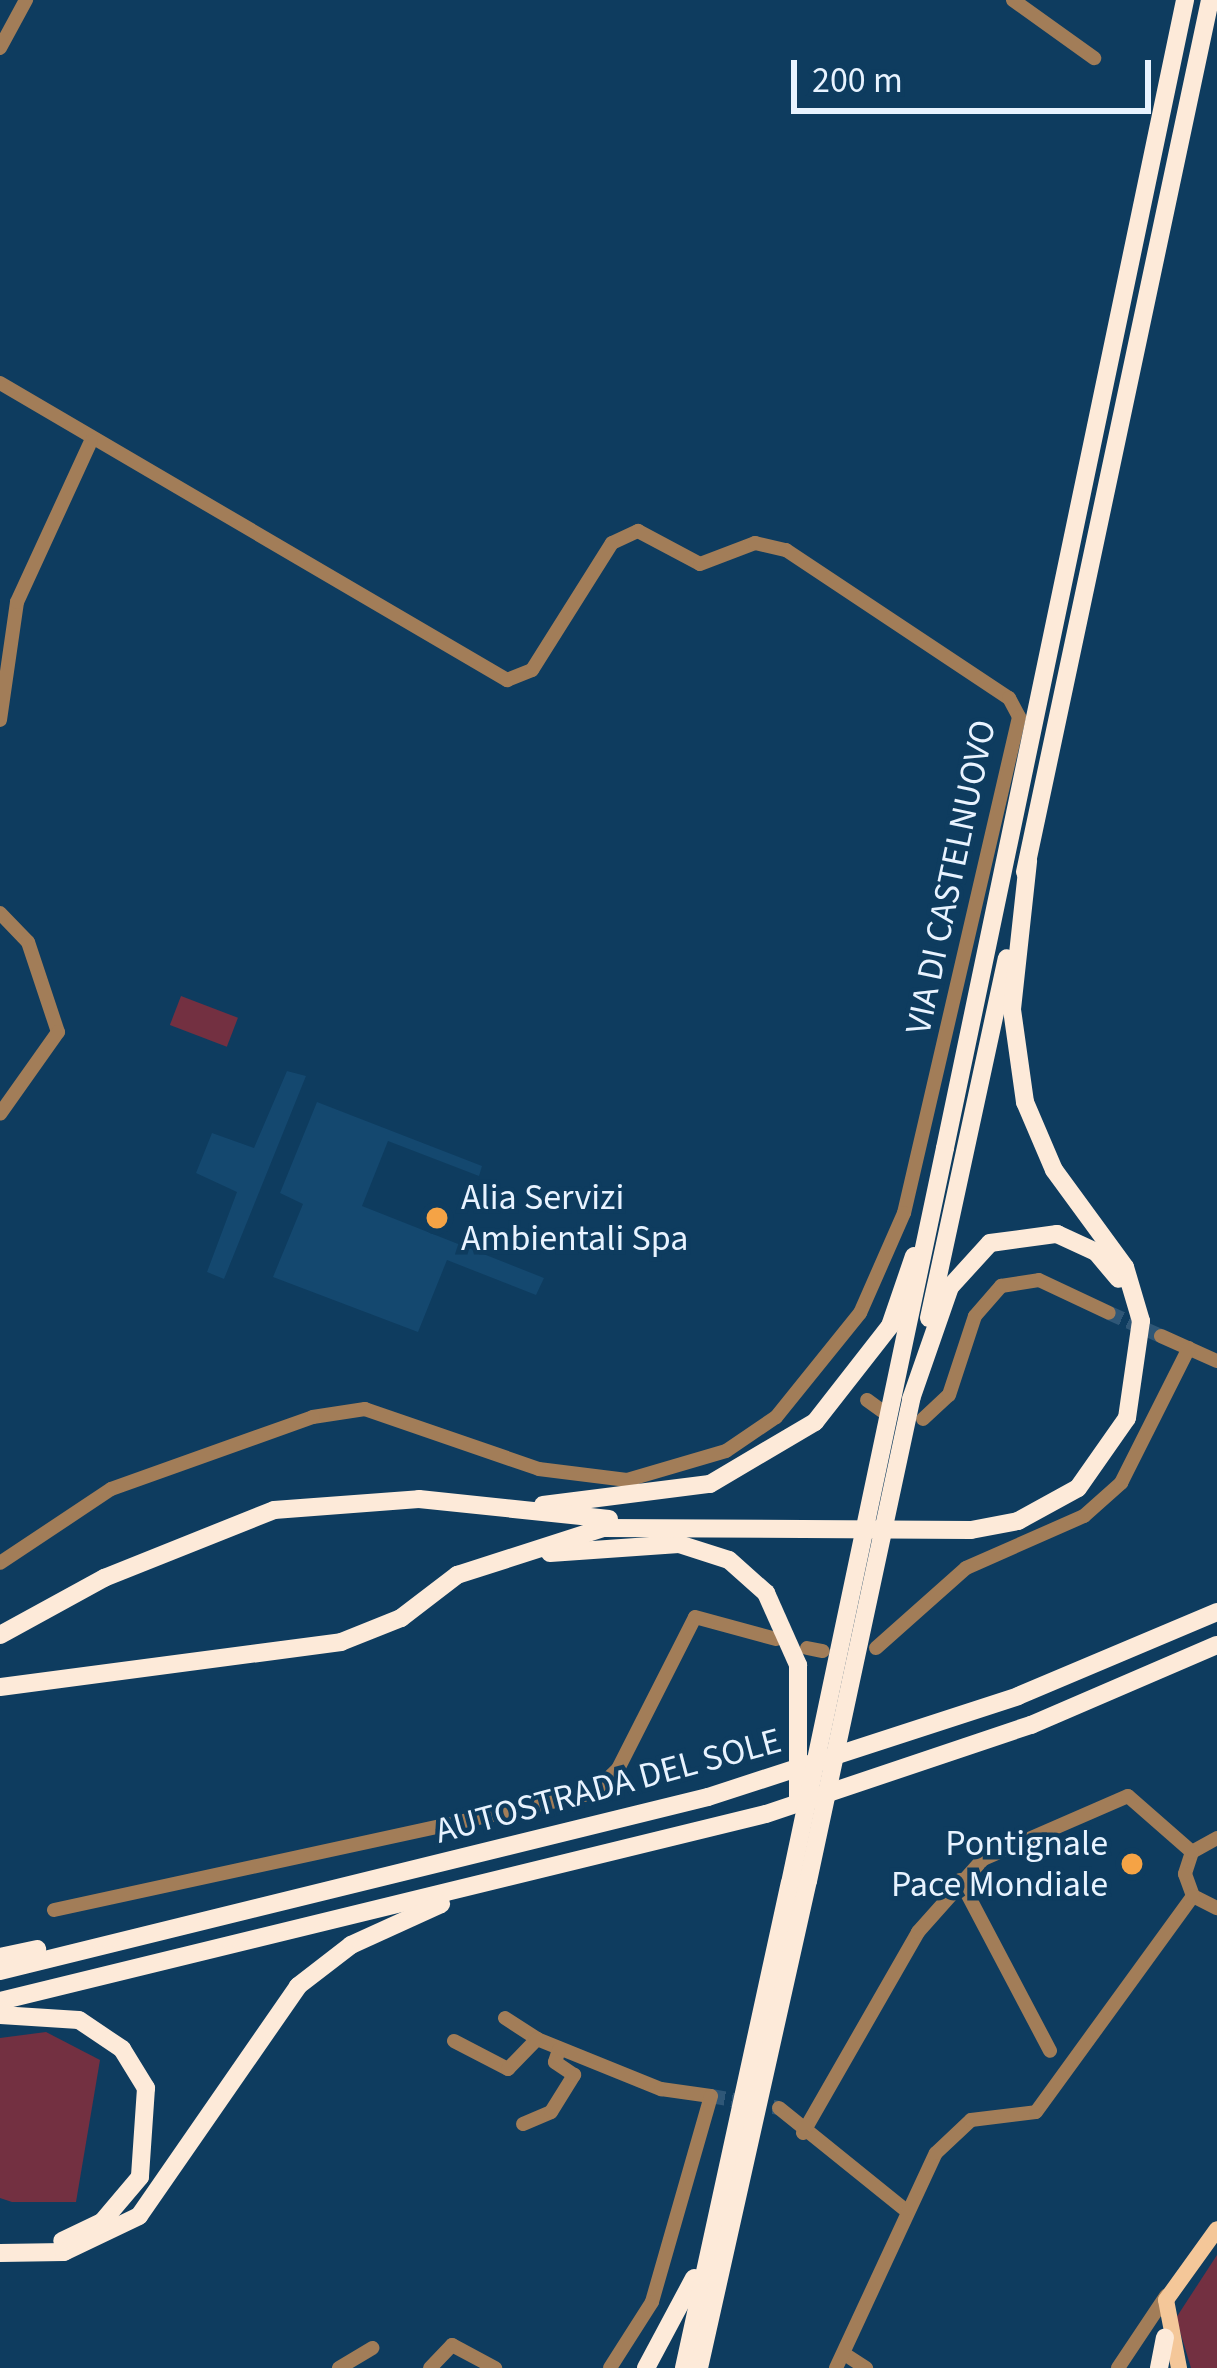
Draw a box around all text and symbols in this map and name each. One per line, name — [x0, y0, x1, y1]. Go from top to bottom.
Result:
scale bar — [797, 36, 1157, 110]
text: 200 m — [812, 55, 903, 106]
street label: VIA DI CASTELNUOVO — [897, 716, 1005, 1038]
place label: Alia Servizi Ambientali Spa — [461, 1175, 688, 1260]
marker: Alia Servizi Ambientali Spa — [424, 1205, 450, 1231]
street label: AUTOSTRADA DEL SOLE — [430, 1719, 786, 1853]
place label: Pontignale Pace Mondiale — [891, 1821, 1108, 1906]
marker: Pontignale Pace Mondiale — [1119, 1851, 1145, 1877]

